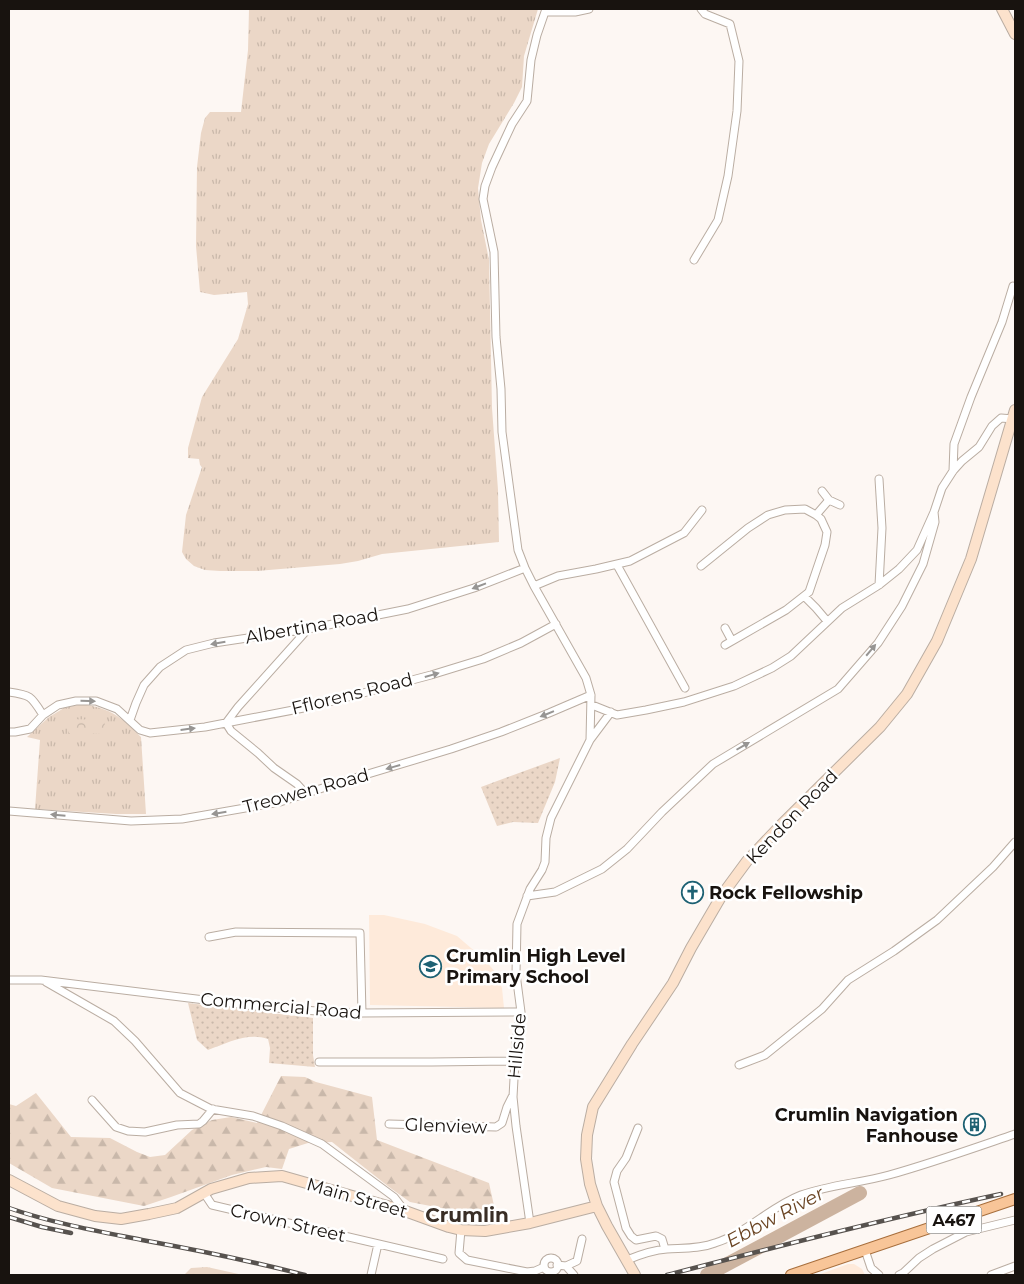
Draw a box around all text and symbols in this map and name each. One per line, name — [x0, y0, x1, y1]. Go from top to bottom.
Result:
one-way arrow — [471, 582, 486, 590]
street label: Albertina Road — [244, 603, 380, 649]
one-way arrow — [210, 639, 226, 647]
one-way arrow — [866, 644, 877, 657]
street label: Fflorens Road — [289, 668, 415, 720]
one-way arrow — [424, 670, 439, 678]
one-way arrow — [81, 697, 97, 705]
one-way arrow — [540, 710, 554, 718]
one-way arrow — [180, 725, 196, 733]
one-way arrow — [736, 742, 749, 751]
one-way arrow — [385, 763, 400, 771]
street label: Treowen Road — [241, 764, 371, 818]
street label: Kendon Road — [741, 765, 843, 869]
one-way arrow — [211, 809, 227, 817]
one-way arrow — [49, 811, 65, 819]
church icon: Rock Fellowship — [681, 881, 705, 905]
place label: Rock Fellowship — [709, 882, 863, 904]
place label: Crumlin High Level Primary School — [446, 945, 626, 988]
school or university icon: Crumlin High Level Primary School — [418, 954, 442, 978]
street label: Commercial Road — [199, 988, 363, 1024]
street label: Hillside — [503, 1012, 531, 1080]
place label: Crumlin Navigation Fanhouse — [775, 1104, 958, 1147]
building icon: Crumlin Navigation Fanhouse — [962, 1113, 986, 1137]
street label: Glenview — [404, 1114, 488, 1138]
street label: Main Street — [304, 1173, 410, 1223]
water label: Ebbw River — [722, 1181, 828, 1252]
street label: Crown Street — [228, 1199, 348, 1247]
district label: Crumlin — [425, 1203, 509, 1227]
road number: A467 — [926, 1206, 982, 1234]

